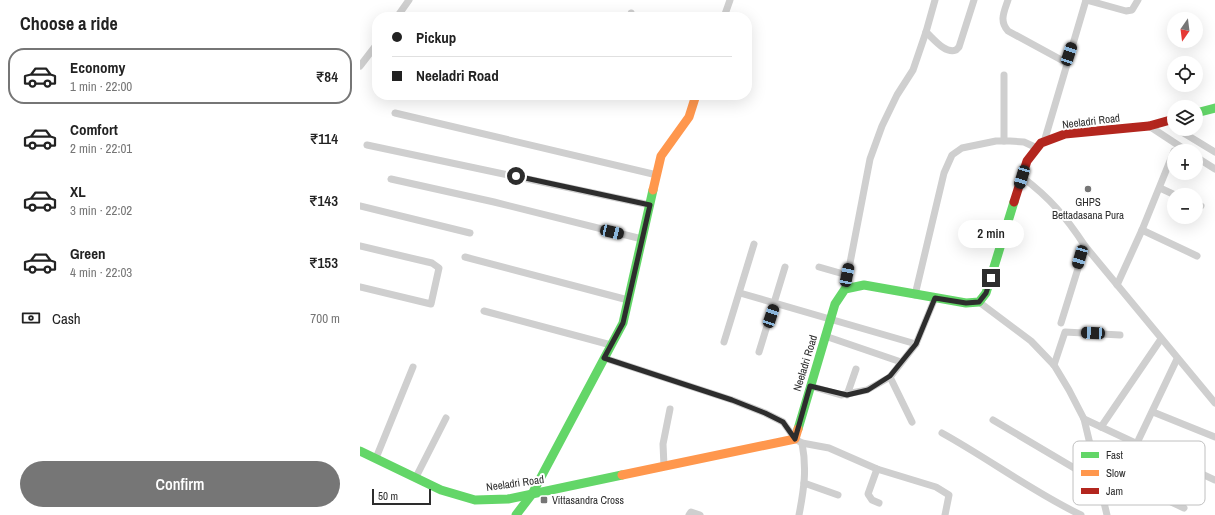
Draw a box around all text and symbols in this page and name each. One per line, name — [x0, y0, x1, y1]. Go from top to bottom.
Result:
text: Choose a ride — [20, 11, 118, 36]
north arrow — [1167, 12, 1203, 48]
map controls — [1167, 12, 1203, 224]
text: Pickup — [416, 27, 456, 48]
car — [1060, 41, 1078, 67]
button: locate — [1167, 56, 1203, 92]
text: Economy — [70, 57, 125, 78]
icon: car — [22, 58, 58, 94]
text: Neeladri Road — [416, 65, 499, 86]
text: ₹84 — [316, 66, 338, 87]
text: 1 min · 22:00 — [70, 78, 132, 95]
button: layers — [1167, 100, 1203, 136]
street label: Neeladri Road — [1061, 111, 1121, 131]
text: Comfort — [70, 119, 118, 140]
icon: car — [22, 120, 58, 156]
text: ₹114 — [310, 128, 338, 149]
text: 2 min · 22:01 — [70, 140, 132, 157]
button: + — [1167, 144, 1203, 180]
car — [1013, 164, 1031, 190]
route start — [507, 167, 525, 185]
text: XL — [70, 181, 86, 202]
icon: car — [22, 182, 58, 218]
marker: GHPS Bettadasana Pura — [1083, 184, 1093, 194]
button: − — [1167, 188, 1203, 224]
text: ₹143 — [309, 190, 338, 211]
place label: GHPS Bettadasana Pura — [1052, 195, 1124, 222]
text: 3 min · 22:02 — [70, 202, 132, 219]
callout: 2 min — [958, 220, 1024, 248]
car — [599, 223, 625, 241]
text: 2 min — [977, 225, 1005, 242]
text: Green — [70, 243, 106, 264]
icon: car — [22, 244, 58, 280]
car — [1071, 244, 1089, 270]
text: ₹153 — [309, 252, 338, 273]
car — [839, 262, 855, 288]
text: 4 min · 22:03 — [70, 264, 132, 281]
route end — [982, 269, 1000, 287]
car — [762, 303, 780, 329]
icon: cash — [20, 307, 42, 329]
text: Cash — [52, 308, 81, 329]
text: 700 m — [310, 310, 340, 327]
car — [1081, 326, 1105, 340]
street label: Neeladri Road — [790, 333, 820, 393]
legend — [1073, 441, 1205, 505]
text: Fast — [1106, 448, 1124, 462]
button: Confirm — [20, 461, 340, 507]
text: Slow — [1106, 466, 1126, 480]
street label: Neeladri Road — [485, 472, 545, 494]
text: Jam — [1106, 484, 1123, 498]
scale bar — [372, 487, 431, 506]
text: 50 m — [378, 489, 398, 503]
place label: Vittasandra Cross — [552, 493, 625, 507]
marker: Vittasandra Cross — [539, 495, 549, 505]

